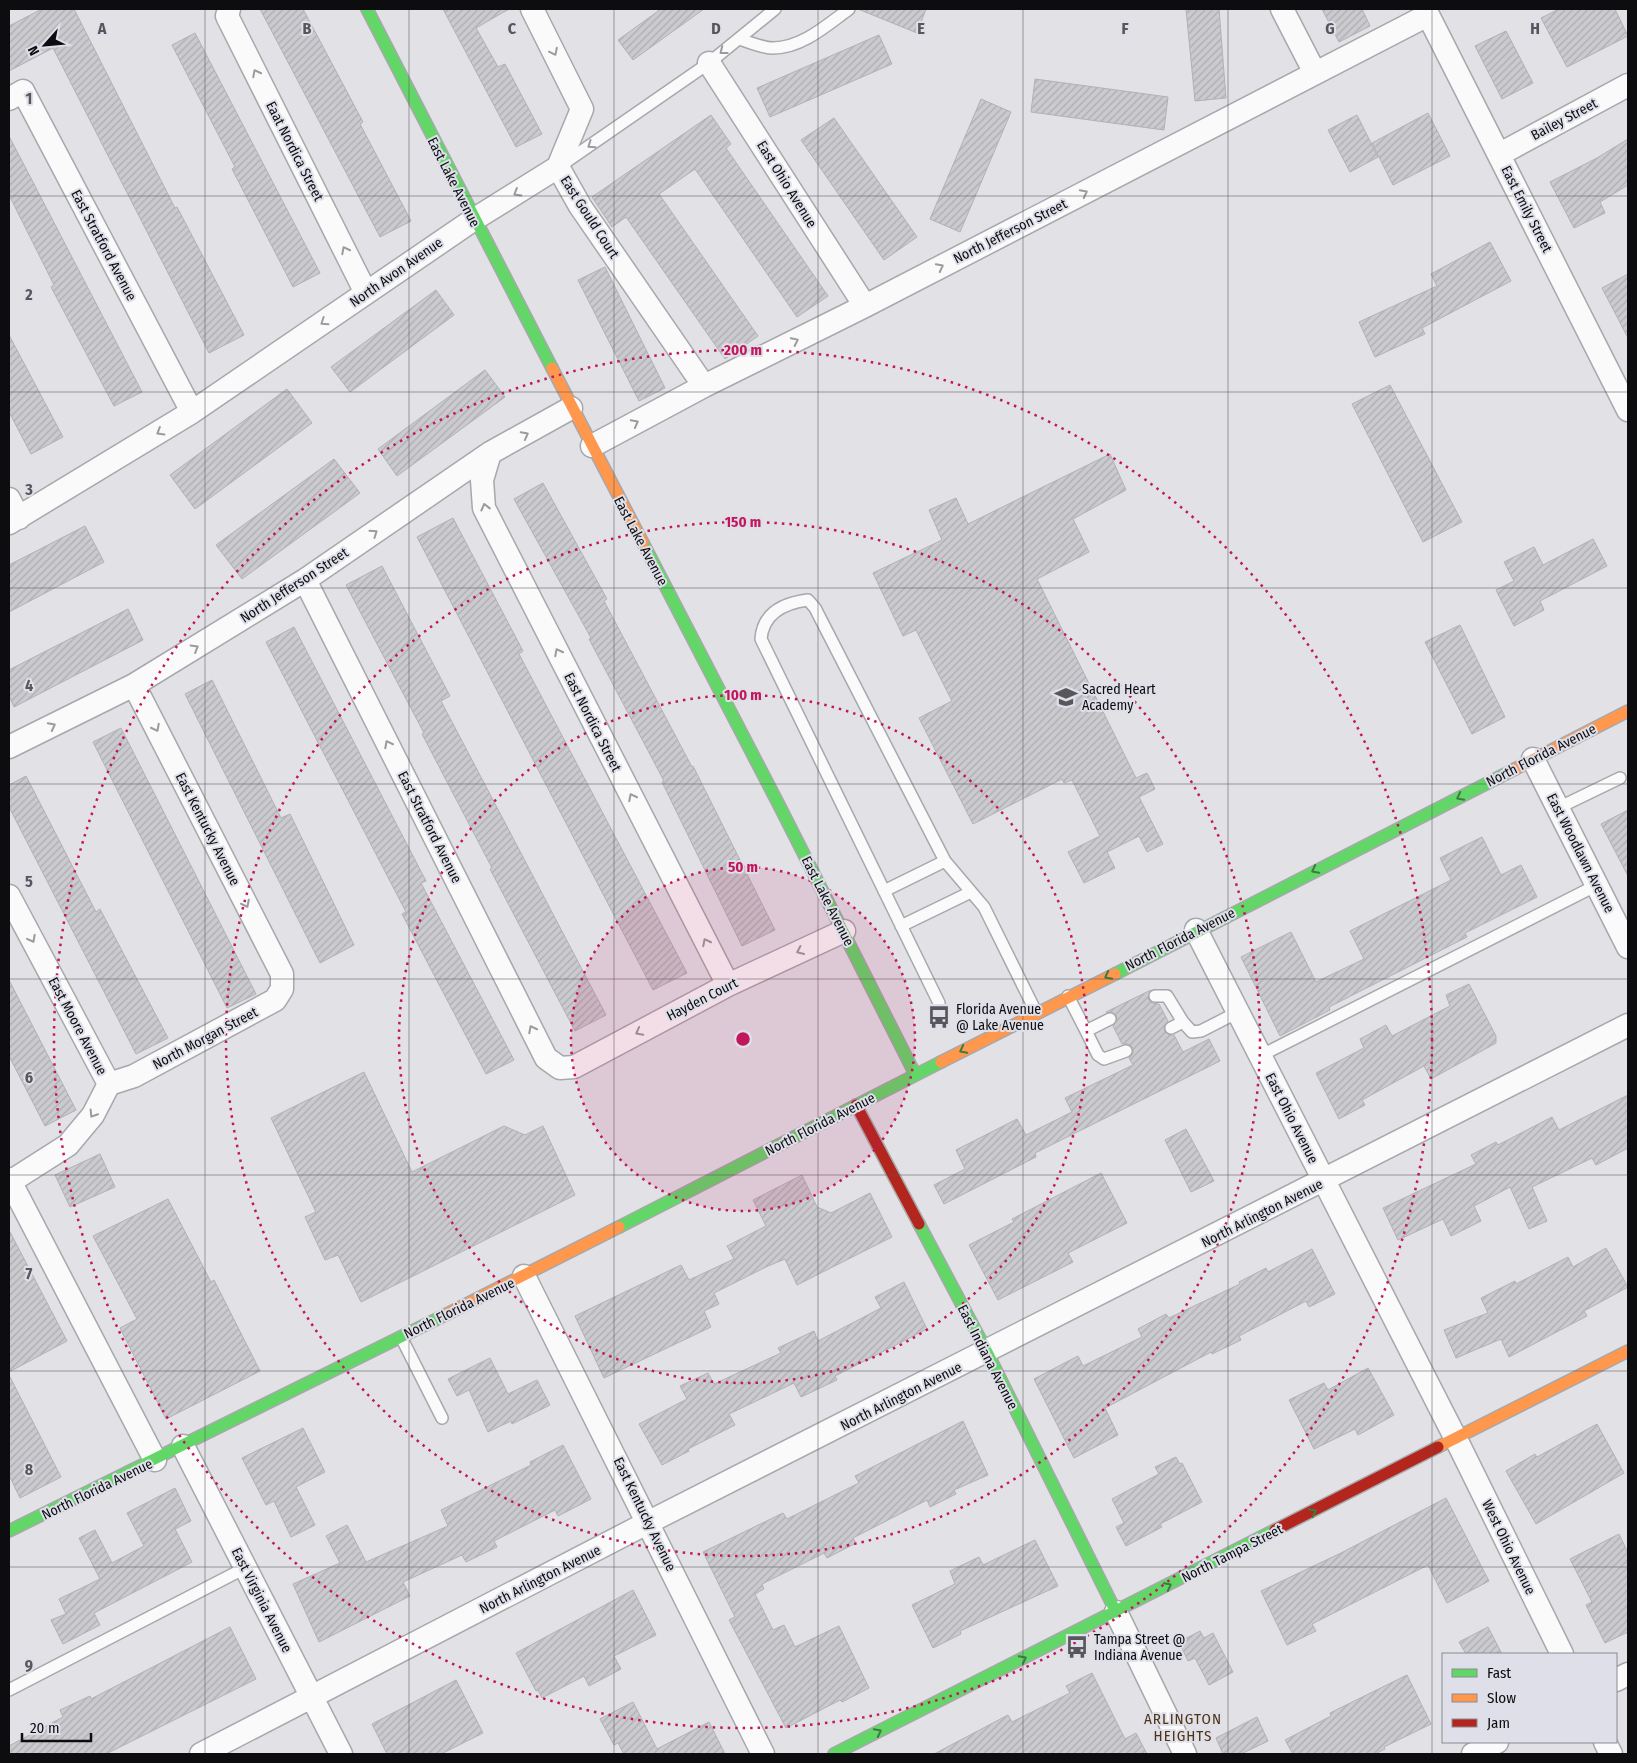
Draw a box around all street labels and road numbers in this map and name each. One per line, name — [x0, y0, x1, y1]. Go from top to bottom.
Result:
street label: Bailey Street — [1528, 95, 1601, 144]
street label: Eaat Nordica Street — [262, 98, 327, 204]
street label: East Lake Avenue — [424, 134, 484, 230]
street label: East Ohio Avenue — [753, 138, 820, 231]
street label: East Emily Street — [1497, 163, 1556, 256]
street label: East Gould Court — [557, 173, 623, 262]
street label: East Stratford Avenue — [67, 187, 140, 304]
street label: North Jefferson Street — [951, 195, 1070, 267]
street label: North Avon Avenue — [347, 234, 446, 311]
street label: East Lake Avenue — [610, 494, 671, 589]
street label: North Jefferson Street — [237, 544, 352, 627]
street label: East Nordica Street — [560, 670, 625, 775]
street label: North Florida Avenue — [1483, 720, 1599, 791]
street label: East Stratford Avenue — [394, 768, 465, 886]
street label: East Kentucky Avenue — [172, 770, 243, 889]
street label: East Woodlawn Avenue — [1543, 791, 1618, 916]
street label: East Lake Avenue — [798, 853, 858, 949]
street label: North Florida Avenue — [1122, 904, 1238, 975]
street label: East Moore Avenue — [45, 974, 111, 1078]
street label: Hayden Court — [664, 974, 741, 1025]
street label: North Morgan Street — [150, 1003, 261, 1073]
street label: East Ohio Avenue — [1261, 1070, 1322, 1166]
street label: North Florida Avenue — [762, 1089, 878, 1160]
street label: North Arlington Avenue — [1199, 1175, 1326, 1251]
street label: North Florida Avenue — [401, 1274, 517, 1343]
street label: East Indiana Avenue — [954, 1302, 1021, 1413]
street label: North Arlington Avenue — [838, 1358, 965, 1434]
street label: North Florida Avenue — [39, 1455, 155, 1524]
street label: East Kentucky Avenue — [610, 1455, 680, 1574]
street label: West Ohio Avenue — [1478, 1497, 1539, 1598]
street label: North Tampa Street — [1179, 1520, 1286, 1586]
street label: North Arlington Avenue — [477, 1541, 604, 1617]
street label: East Virginia Avenue — [228, 1545, 295, 1656]

